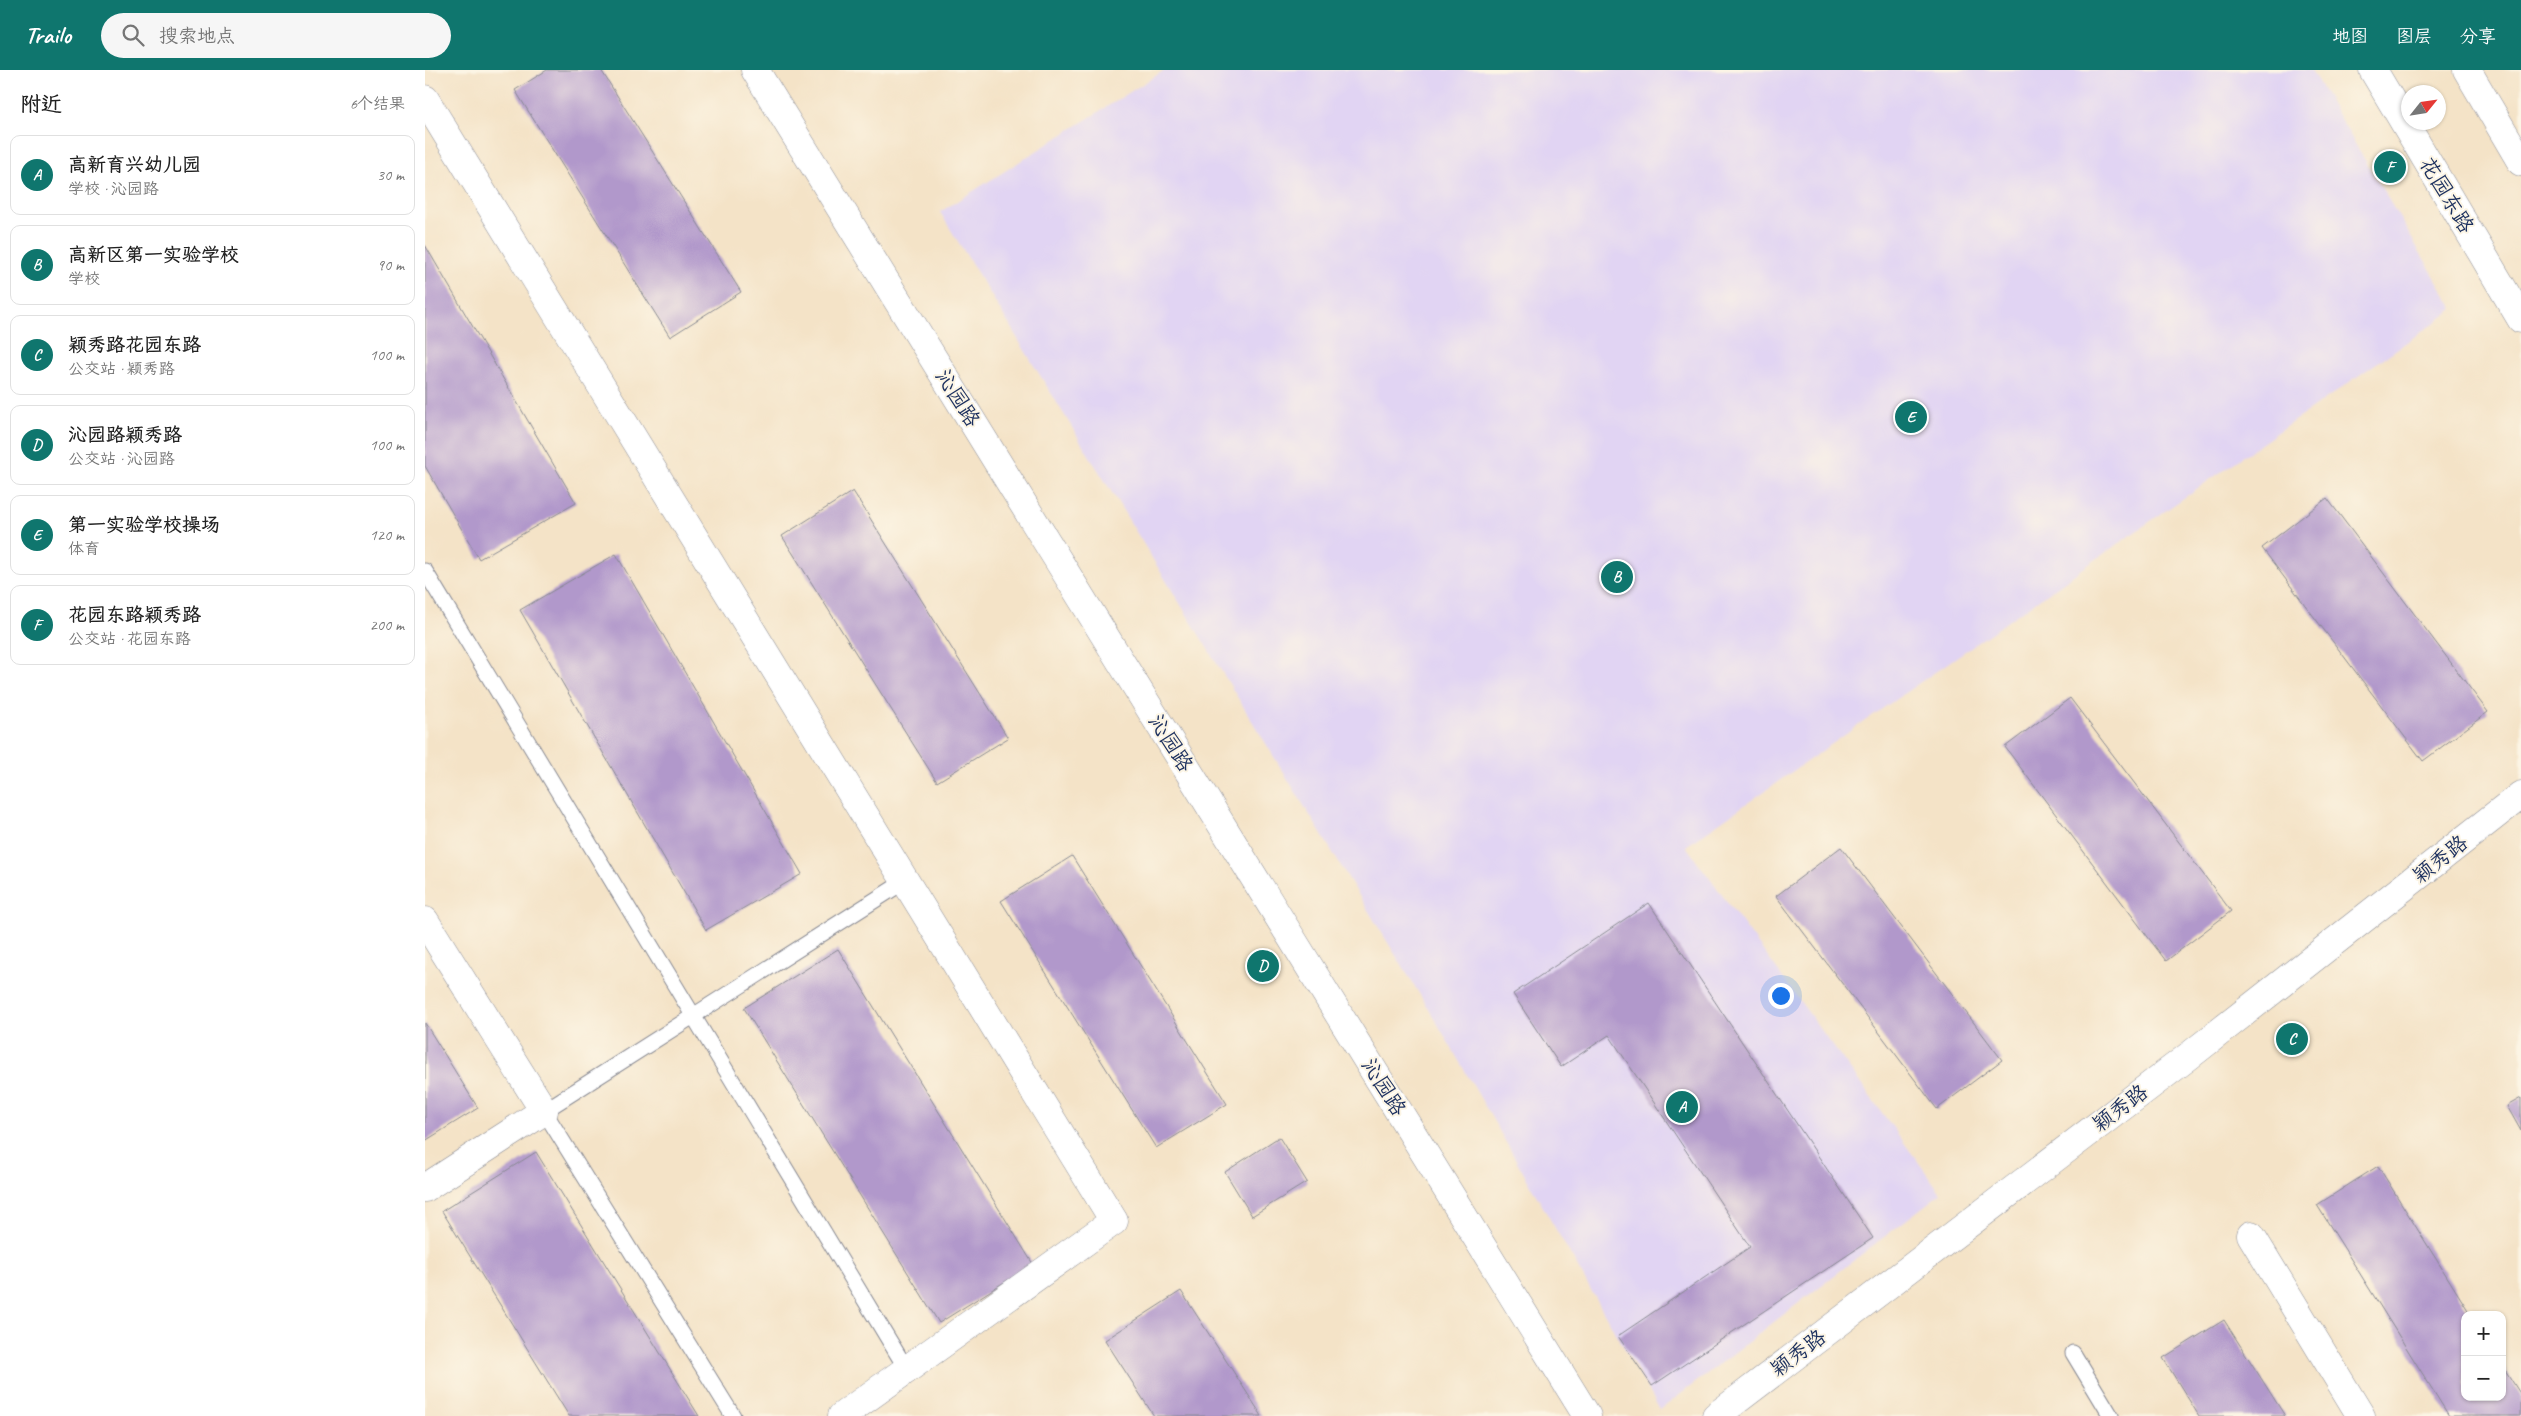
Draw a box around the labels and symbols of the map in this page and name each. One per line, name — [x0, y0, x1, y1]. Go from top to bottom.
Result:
north arrow — [2401, 85, 2446, 130]
pin: F — [2374, 148, 2406, 186]
street label: 花园东路 — [2414, 152, 2480, 238]
street label: 沁园路 — [930, 364, 986, 432]
pin: E — [1895, 398, 1927, 436]
pin: B — [1601, 558, 1633, 596]
street label: 沁园路 — [1143, 709, 1199, 777]
street label: 颖秀路 — [2407, 829, 2473, 889]
pin: D — [1247, 947, 1279, 985]
your location — [1768, 983, 1794, 1009]
pin: C — [2276, 1020, 2308, 1058]
street label: 沁园路 — [1356, 1053, 1412, 1121]
street label: 颖秀路 — [2087, 1079, 2153, 1137]
pin: A — [1666, 1088, 1698, 1126]
street label: 颖秀路 — [1765, 1324, 1831, 1382]

